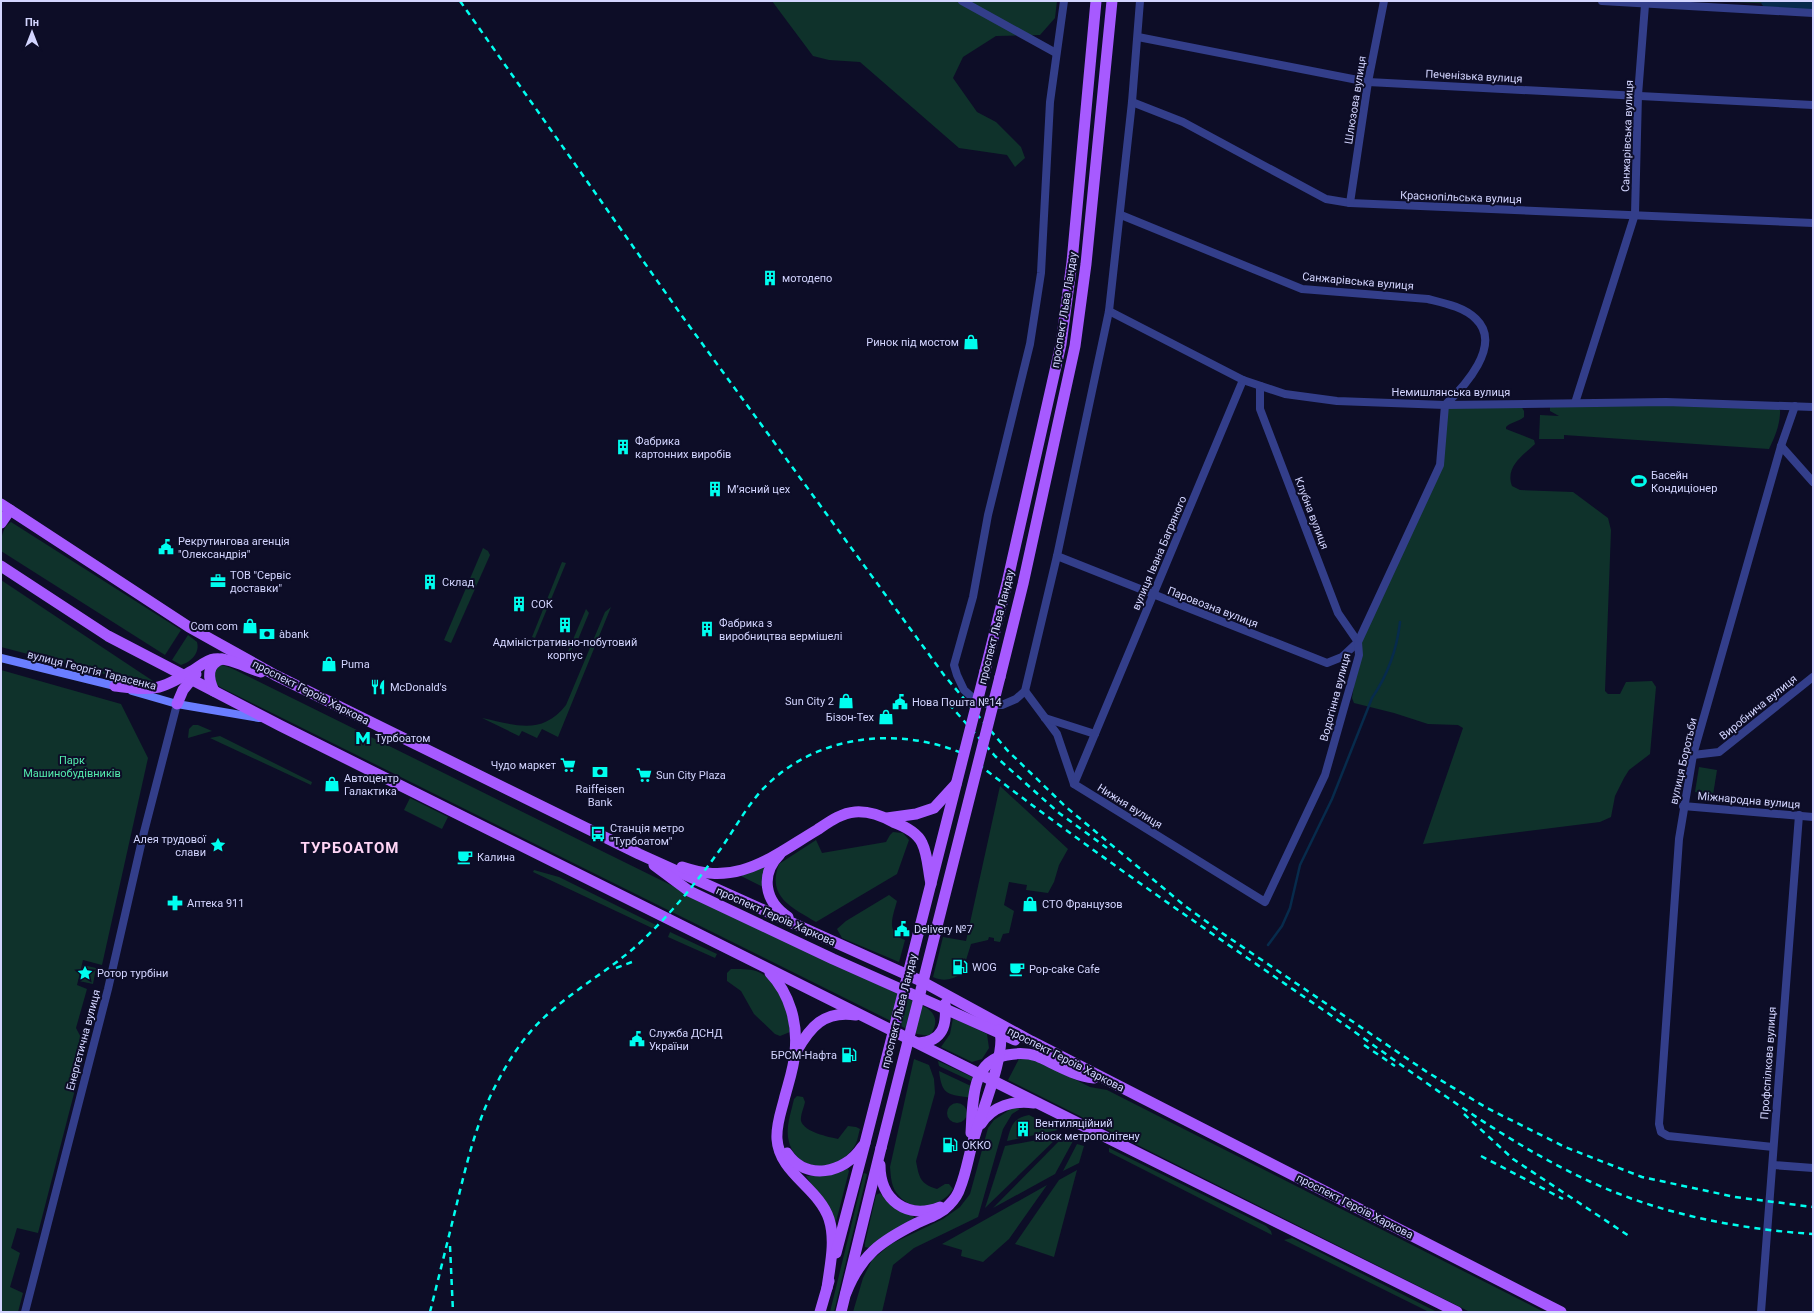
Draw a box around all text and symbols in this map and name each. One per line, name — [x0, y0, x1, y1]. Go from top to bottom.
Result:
north arrow — [12, 12, 52, 52]
text: Пн — [25, 16, 39, 29]
street label: Шлюзова вулиця — [1342, 55, 1369, 145]
street label: Печенізька вулиця — [1425, 67, 1523, 86]
street label: Санжарівська вулиця — [1619, 80, 1636, 192]
street label: Краснопільська вулиця — [1400, 189, 1522, 206]
street label: проспект Льва Ландау — [1049, 250, 1080, 369]
building icon: мотодепо — [761, 269, 779, 287]
street label: Санжарівська вулиця — [1302, 270, 1414, 293]
place label: мотодепо — [782, 272, 832, 285]
shop icon: Ринок під мостом — [962, 333, 980, 351]
place label: Ринок під мостом — [866, 336, 959, 349]
street label: Немишлянська вулиця — [1392, 386, 1510, 399]
place label: Фабрика картонних виробів — [635, 435, 731, 461]
building icon: Фабрика картонних виробів — [614, 438, 632, 456]
place label: Басейн Кондиціонер — [1651, 469, 1717, 495]
sports icon: Басейн Кондиціонер — [1630, 472, 1648, 490]
street label: Клубна вулиця — [1292, 475, 1331, 551]
building icon: М’ясний цех — [706, 480, 724, 498]
place label: М’ясний цех — [727, 483, 791, 496]
street label: вулиця Івана Багряного — [1129, 494, 1189, 612]
place label: Рекрутингова агенція "Олександрія" — [178, 535, 290, 561]
public building icon: Рекрутингова агенція "Олександрія" — [157, 538, 175, 556]
street label: проспект Льва Ландау — [976, 568, 1017, 686]
place label: ТОВ "Сервіс доставки" — [230, 569, 291, 595]
office icon: ТОВ "Сервіс доставки" — [209, 572, 227, 590]
building icon: Склад — [421, 573, 439, 591]
place label: Склад — [442, 576, 474, 589]
street label: Паровозна вулиця — [1166, 584, 1260, 631]
building icon: СОК — [510, 595, 528, 613]
place label: СОК — [531, 598, 554, 611]
building icon: Адміністративно-побутовий корпус — [556, 616, 574, 634]
shop icon: Com com — [241, 617, 259, 635]
place label: Фабрика з виробництва вермішелі — [719, 617, 842, 643]
place label: Com com — [191, 620, 238, 633]
building icon: Фабрика з виробництва вермішелі — [698, 620, 716, 638]
bank icon: àbank — [258, 625, 276, 643]
place label: àbank — [279, 628, 309, 641]
place label: Адміністративно-побутовий корпус — [493, 636, 637, 662]
street label: вулиця Георгія Тарасенка — [26, 648, 158, 693]
street label: Водогінна вулиця — [1317, 652, 1354, 743]
shop icon: Puma — [320, 655, 338, 673]
street label: проспект Героїв Харкова — [250, 657, 371, 728]
place label: Puma — [341, 658, 370, 671]
street label: Виробнича вулиця — [1717, 672, 1800, 743]
restaurant icon: McDonald's — [369, 678, 387, 696]
place label: McDonald's — [390, 681, 447, 694]
shop icon: Sun City 2 — [837, 692, 855, 710]
public building icon: Нова Пошта №14 — [891, 693, 909, 711]
place label: Sun City 2 — [785, 695, 834, 708]
place label: Нова Пошта №14 — [912, 696, 1002, 709]
shop icon: Бізон-Тех — [877, 708, 895, 726]
place label: Бізон-Тех — [826, 711, 875, 724]
street label: вулиця Боротьби — [1667, 717, 1700, 806]
metro station icon: Турбоатом — [354, 729, 372, 747]
place label: Турбоатом — [375, 732, 430, 745]
park label: Парк Машинобудівників — [23, 754, 121, 780]
supermarket icon: Чудо маркет — [559, 756, 577, 774]
place label: Чудо маркет — [491, 759, 557, 772]
bank icon: Raiffeisen Bank — [591, 763, 609, 781]
supermarket icon: Sun City Plaza — [635, 766, 653, 784]
place label: Sun City Plaza — [656, 769, 726, 782]
place label: Автоцентр Галактика — [344, 772, 399, 798]
shop icon: Автоцентр Галактика — [323, 775, 341, 793]
street label: Нижня вулиця — [1095, 781, 1165, 832]
place label: Raiffeisen Bank — [575, 783, 625, 809]
street label: Міжнародна вулиця — [1697, 790, 1801, 811]
place label: Станція метро "Турбоатом" — [610, 822, 684, 848]
bus stop icon: Станція метро "Турбоатом" — [589, 825, 607, 843]
place label: Алея трудової слави — [133, 833, 207, 859]
place icon: Алея трудової слави — [209, 836, 227, 854]
district label: ТУРБОАТОМ — [301, 839, 399, 857]
cafe icon: Калина — [456, 848, 474, 866]
place label: Калина — [477, 851, 515, 864]
street label: проспект Героїв Харкова — [714, 884, 837, 949]
pharmacy icon: Аптека 911 — [166, 894, 184, 912]
shop icon: СТО Французов — [1021, 895, 1039, 913]
place label: Аптека 911 — [187, 897, 244, 910]
place label: СТО Французов — [1042, 898, 1123, 911]
public building icon: Delivery №7 — [893, 920, 911, 938]
place label: Delivery №7 — [914, 923, 973, 936]
street label: проспект Льва Ландау — [879, 952, 920, 1070]
fuel station icon: WOG — [951, 958, 969, 976]
cafe icon: Pop-cake Cafe — [1008, 960, 1026, 978]
place label: WOG — [972, 961, 997, 974]
place label: Pop-cake Cafe — [1029, 963, 1100, 976]
place icon: Ротор турбіни — [76, 964, 94, 982]
place label: Ротор турбіни — [97, 967, 168, 980]
street label: Енергетична вулиця — [64, 988, 103, 1092]
street label: Профспілкова вулиця — [1758, 1006, 1779, 1120]
street label: проспект Героїв Харкова — [1005, 1024, 1126, 1095]
place label: Служба ДСНД України — [649, 1027, 722, 1053]
public building icon: Служба ДСНД України — [628, 1030, 646, 1048]
fuel station icon: БРСМ-Нафта — [840, 1046, 858, 1064]
place label: БРСМ-Нафта — [771, 1049, 837, 1062]
place label: Вентиляційний кіоск метрополітену — [1035, 1117, 1141, 1143]
building icon: Вентиляційний кіоск метрополітену — [1014, 1120, 1032, 1138]
fuel station icon: ОККО — [941, 1136, 959, 1154]
place label: ОККО — [962, 1139, 991, 1152]
street label: проспект Героїв Харкова — [1294, 1171, 1415, 1242]

